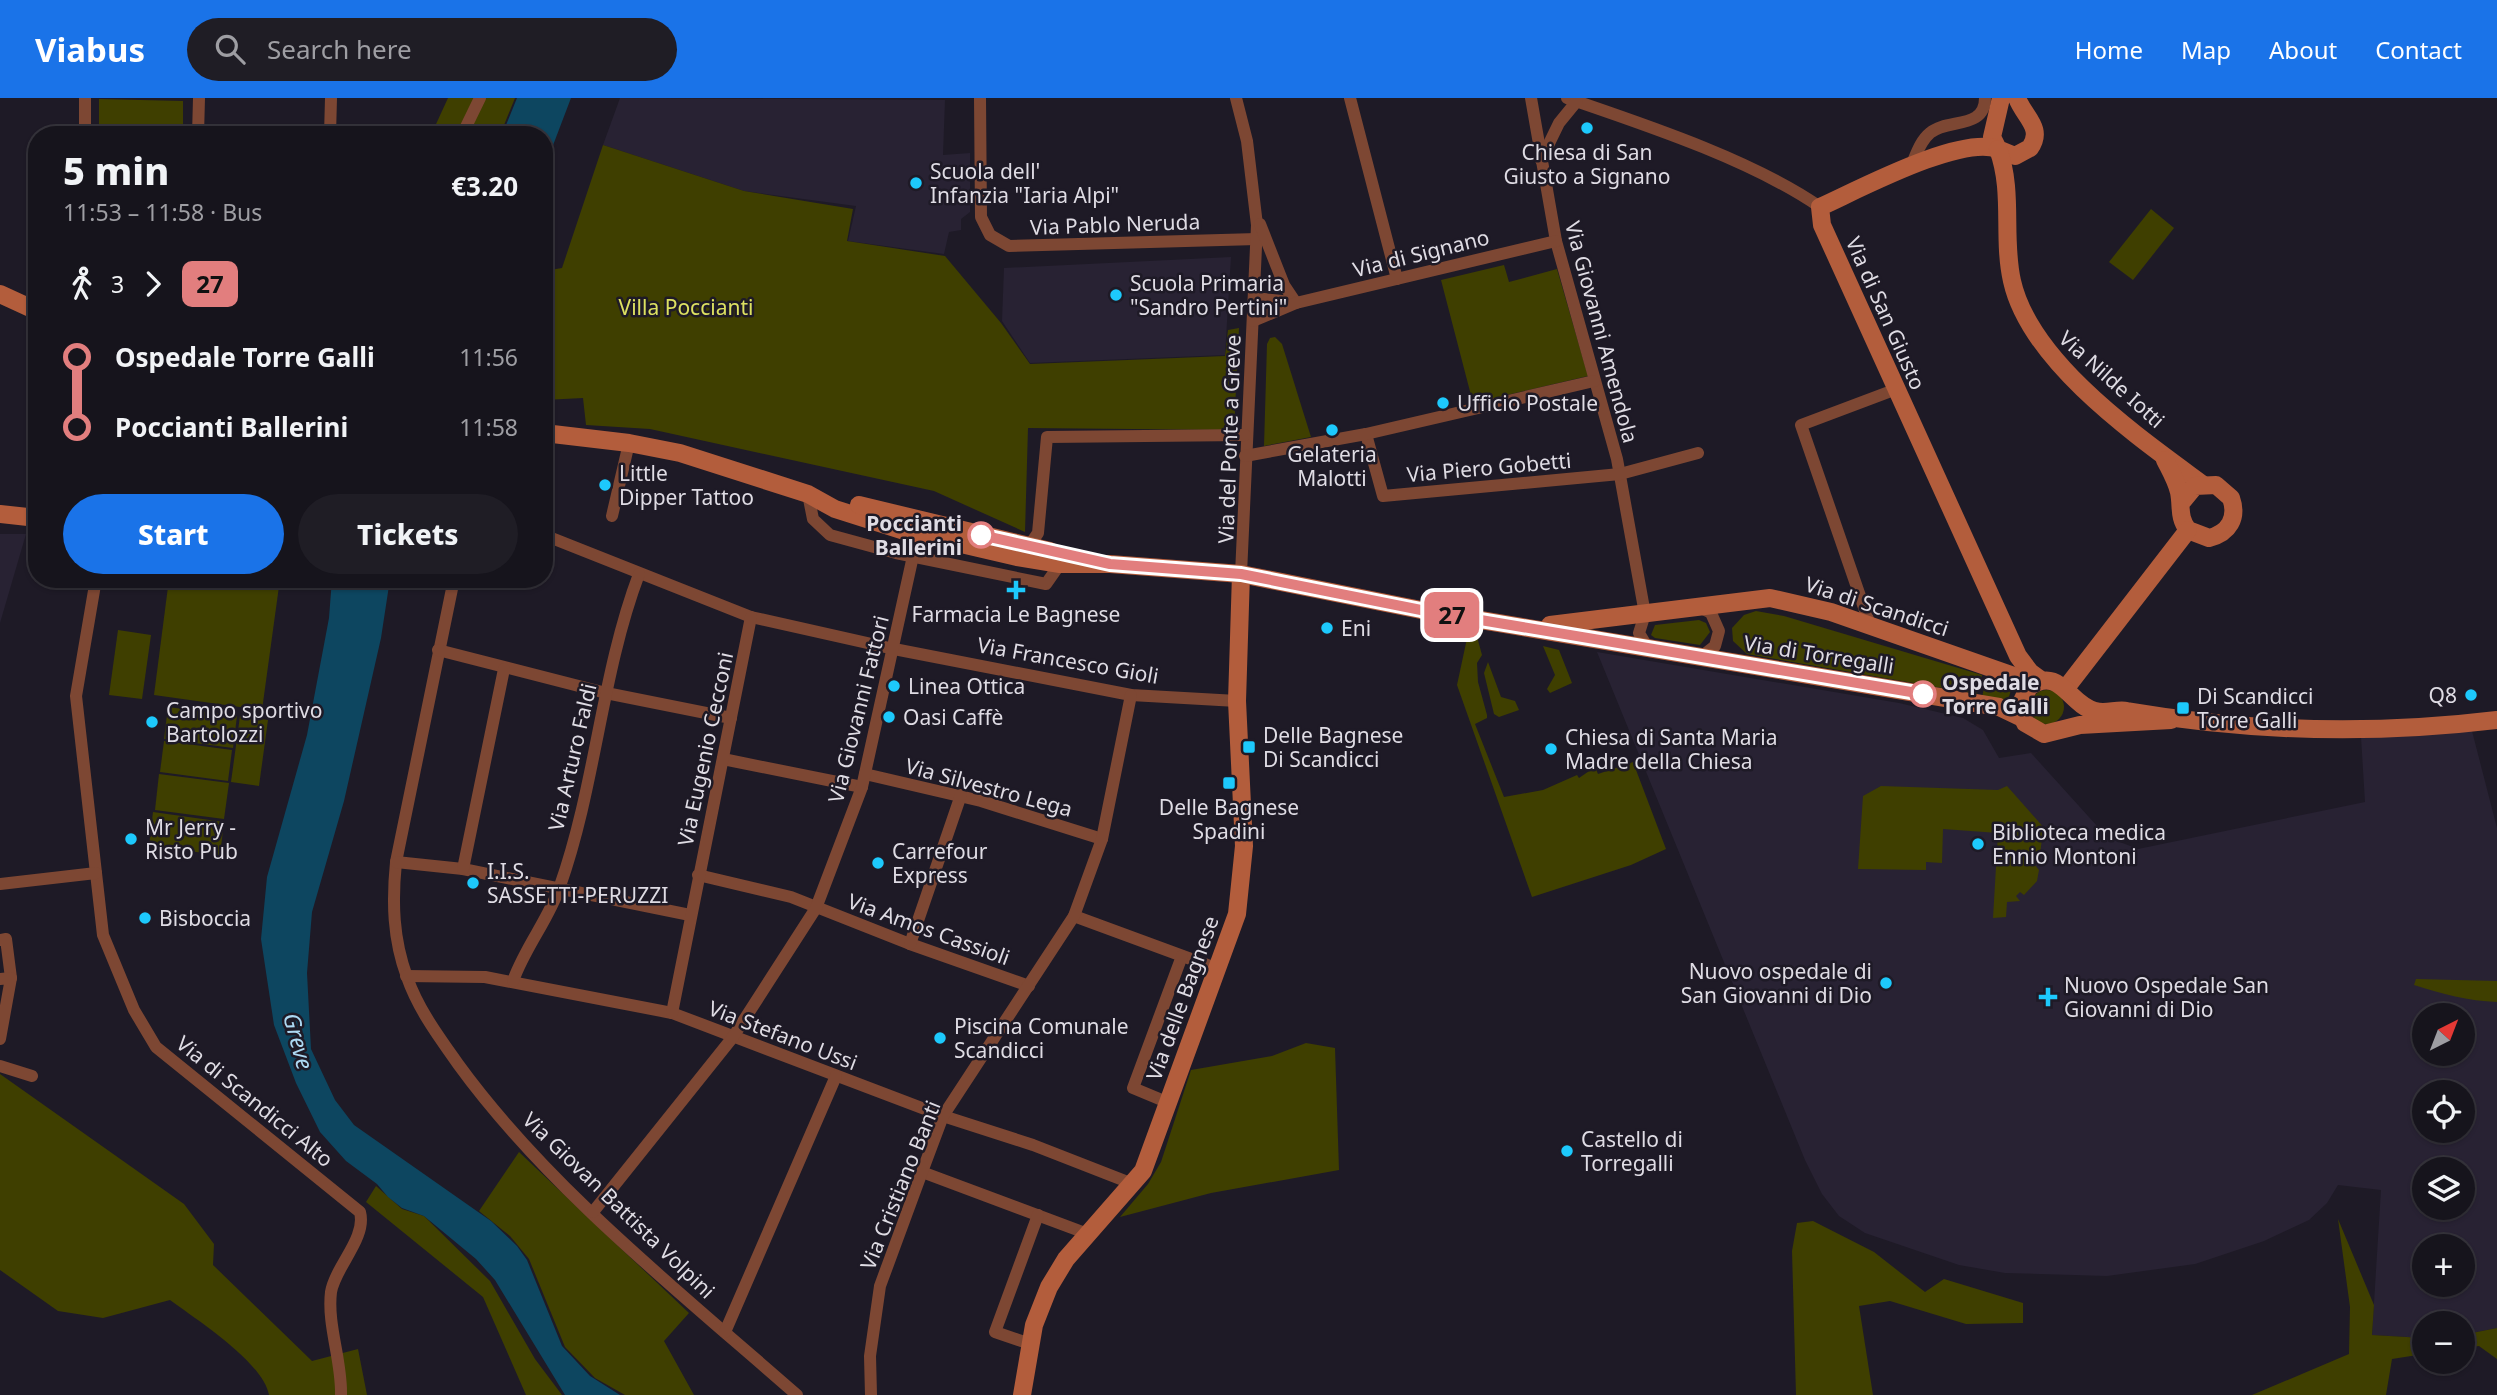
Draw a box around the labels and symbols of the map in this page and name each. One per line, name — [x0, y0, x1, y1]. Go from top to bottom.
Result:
marker: Chiesa di San Giusto a Signano — [1579, 120, 1595, 136]
place label: Chiesa di San Giusto a Signano — [1503, 138, 1671, 190]
place label: Scuola dell' Infanzia "Iaria Alpi" — [930, 157, 1119, 209]
marker: Scuola dell' Infanzia "Iaria Alpi" — [908, 175, 924, 191]
street label: Via Pablo Neruda — [1029, 207, 1201, 241]
street label: Via Giovanni Amendola — [1559, 218, 1645, 446]
street label: Via di Signano — [1350, 223, 1492, 283]
street label: Via di San Giusto — [1840, 232, 1932, 394]
place label: Scuola Primaria "Sandro Pertini" — [1130, 269, 1287, 321]
marker: Scuola Primaria "Sandro Pertini" — [1108, 287, 1124, 303]
park label: Villa Poccianti — [619, 293, 753, 321]
street label: Via Nilde Iotti — [2053, 324, 2171, 434]
street label: Via del Ponte a Greve — [1211, 334, 1247, 544]
place label: Ufficio Postale — [1457, 389, 1598, 417]
marker: Ufficio Postale — [1435, 395, 1451, 411]
marker: Gelateria Malotti — [1324, 422, 1340, 438]
place label: Gelateria Malotti — [1287, 440, 1377, 492]
street label: Via Piero Gobetti — [1406, 446, 1572, 488]
place label: Little Dipper Tattoo — [619, 459, 754, 511]
marker: Little Dipper Tattoo — [597, 477, 613, 493]
place label: Poccianti Ballerini — [866, 509, 962, 561]
marker: Poccianti Ballerini — [968, 522, 994, 548]
street label: Via di Scandicci — [1802, 570, 1952, 642]
marker: Farmacia Le Bagnese — [1008, 582, 1024, 598]
line badge: 27 — [1420, 592, 1484, 638]
place label: Farmacia Le Bagnese — [912, 600, 1120, 628]
street label: Via Giovanni Fattori — [821, 612, 895, 806]
place label: Eni — [1341, 614, 1371, 642]
marker: Eni — [1319, 620, 1335, 636]
street label: Via di Torregalli — [1742, 628, 1896, 680]
street label: Via Francesco Gioli — [975, 630, 1161, 690]
street label: Via Eugenio Cecconi — [671, 649, 739, 849]
place label: Ospedale Torre Galli — [1942, 668, 2049, 720]
place label: Linea Ottica — [908, 672, 1025, 700]
marker: Linea Ottica — [886, 678, 902, 694]
street label: Via Arturo Faldi — [541, 680, 603, 834]
marker: Ospedale Torre Galli — [1910, 681, 1936, 707]
place label: Q8 — [2429, 681, 2457, 709]
place label: Di Scandicci Torre Galli — [2197, 682, 2314, 734]
marker: Q8 — [2463, 687, 2479, 703]
place label: Campo sportivo Bartolozzi — [166, 696, 323, 748]
marker: Di Scandicci Torre Galli — [2175, 700, 2191, 716]
place label: Oasi Caffè — [903, 703, 1003, 731]
marker: Oasi Caffè — [881, 709, 897, 725]
marker: Campo sportivo Bartolozzi — [144, 714, 160, 730]
place label: Delle Bagnese Di Scandicci — [1263, 721, 1403, 773]
place label: Chiesa di Santa Maria Madre della Chiesa — [1565, 723, 1777, 775]
marker: Delle Bagnese Di Scandicci — [1241, 739, 1257, 755]
marker: Chiesa di Santa Maria Madre della Chiesa — [1543, 741, 1559, 757]
street label: Via Silvestro Lega — [902, 751, 1076, 823]
marker: Delle Bagnese Spadini — [1221, 775, 1237, 791]
place label: Delle Bagnese Spadini — [1159, 793, 1299, 845]
place label: Mr Jerry - Risto Pub — [145, 813, 238, 865]
place label: Biblioteca medica Ennio Montoni — [1992, 818, 2166, 870]
marker: Mr Jerry - Risto Pub — [123, 831, 139, 847]
marker: Biblioteca medica Ennio Montoni — [1970, 836, 1986, 852]
place label: Carrefour Express — [892, 837, 988, 889]
marker: Carrefour Express — [870, 855, 886, 871]
place label: I.I.S. SASSETTI-PERUZZI — [487, 857, 668, 909]
marker: I.I.S. SASSETTI-PERUZZI — [465, 875, 481, 891]
street label: Via Amos Cassioli — [844, 887, 1014, 971]
place label: Bisboccia — [159, 904, 251, 932]
marker: Bisboccia — [137, 910, 153, 926]
street label: Via delle Bagnese — [1139, 912, 1225, 1084]
place label: Nuovo ospedale di San Giovanni di Dio — [1681, 957, 1872, 1009]
place label: Nuovo Ospedale San Giovanni di Dio — [2064, 971, 2269, 1023]
marker: Nuovo ospedale di San Giovanni di Dio — [1878, 975, 1894, 991]
marker: Nuovo Ospedale San Giovanni di Dio — [2038, 987, 2058, 1007]
street label: Via Stefano Ussi — [705, 994, 861, 1076]
north arrow — [2412, 1003, 2474, 1066]
water label: Greve — [276, 1009, 322, 1073]
place label: Piscina Comunale Scandicci — [954, 1012, 1129, 1064]
street label: Via di Scandicci Alto — [171, 1029, 339, 1173]
marker: Piscina Comunale Scandicci — [932, 1030, 948, 1046]
street label: Via Cristiano Banti — [853, 1096, 947, 1274]
street label: Via Giovan Battista Volpini — [517, 1106, 721, 1304]
place label: Castello di Torregalli — [1581, 1125, 1683, 1177]
marker: Castello di Torregalli — [1559, 1143, 1575, 1159]

